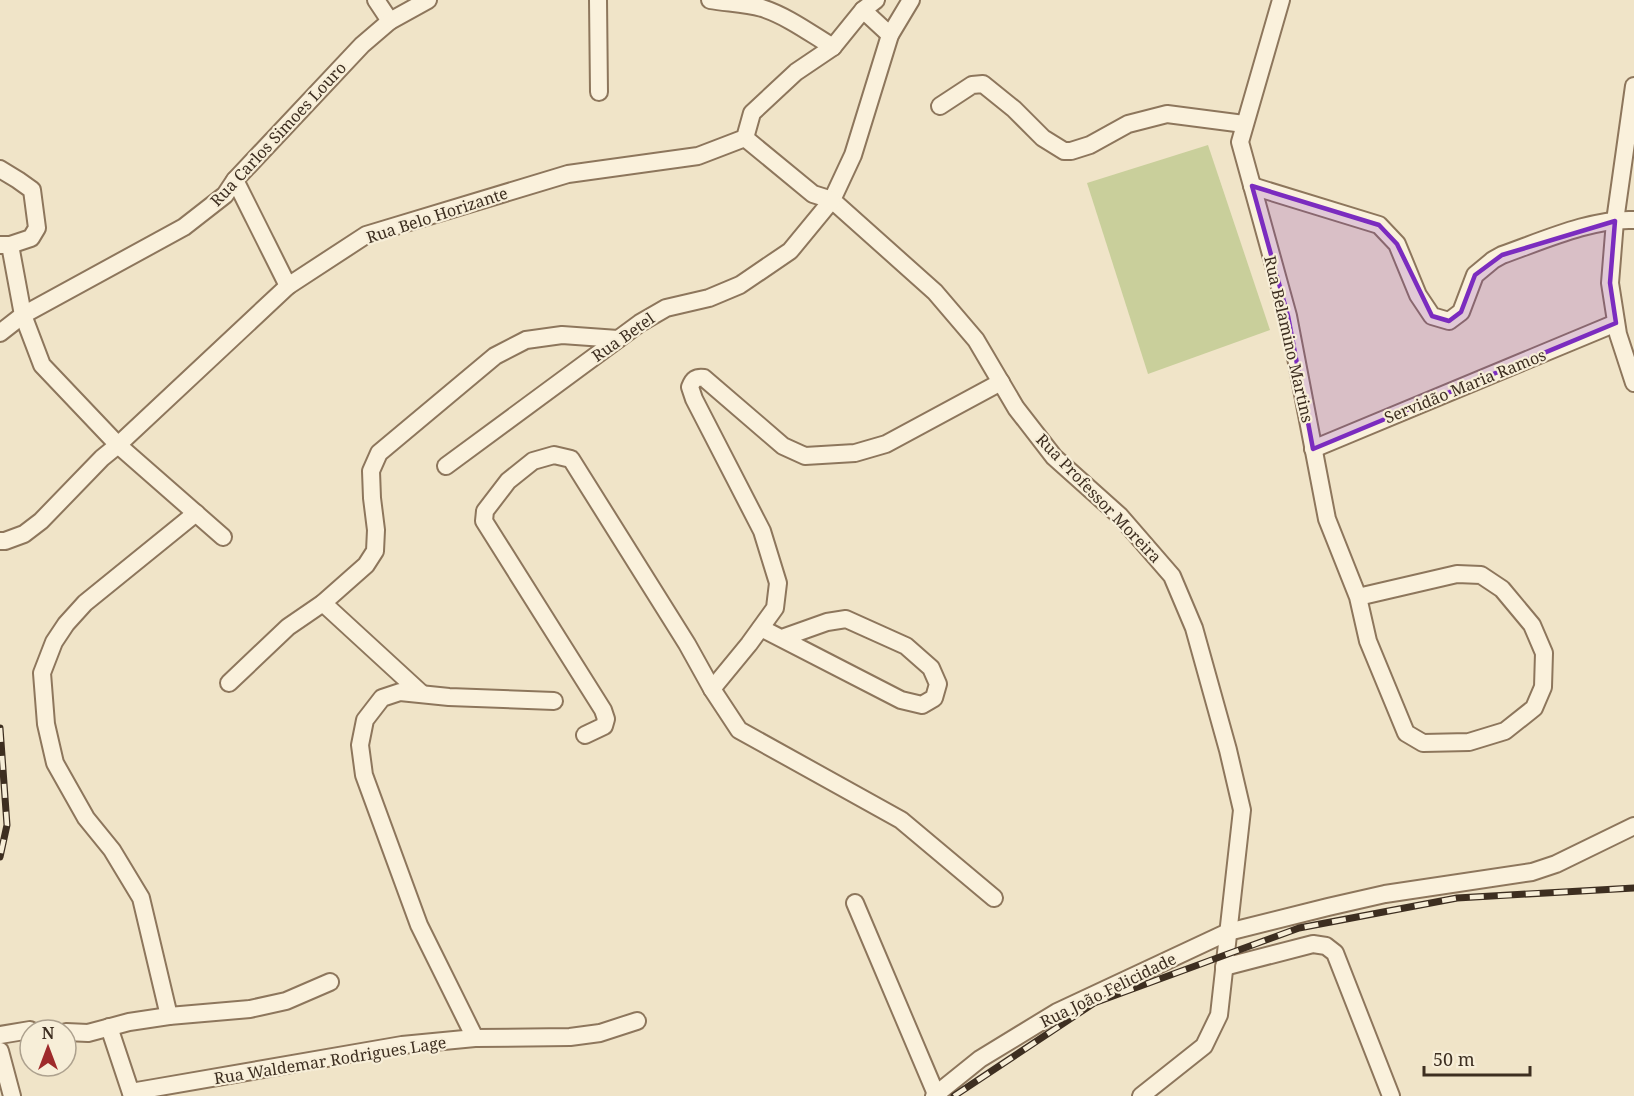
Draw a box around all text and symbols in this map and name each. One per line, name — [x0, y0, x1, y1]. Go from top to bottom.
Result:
street label: Rua Carlos Simoes Louro — [205, 57, 351, 211]
street label: Rua Belo Horizante — [363, 182, 511, 248]
street label: Rua Belamino Martins — [1259, 253, 1319, 425]
street label: Rua Betel — [587, 307, 659, 367]
street label: Servidão Maria Ramos — [1381, 344, 1549, 428]
street label: Rua Professor Moreira — [1031, 429, 1167, 567]
street label: Rua João Felicidade — [1036, 947, 1180, 1033]
north arrow — [18, 1018, 78, 1078]
text: N — [42, 1022, 55, 1044]
street label: Rua Waldemar Rodrigues Lage — [212, 1031, 448, 1089]
scale bar — [1424, 1039, 1530, 1077]
text: 50 m — [1433, 1047, 1475, 1071]

